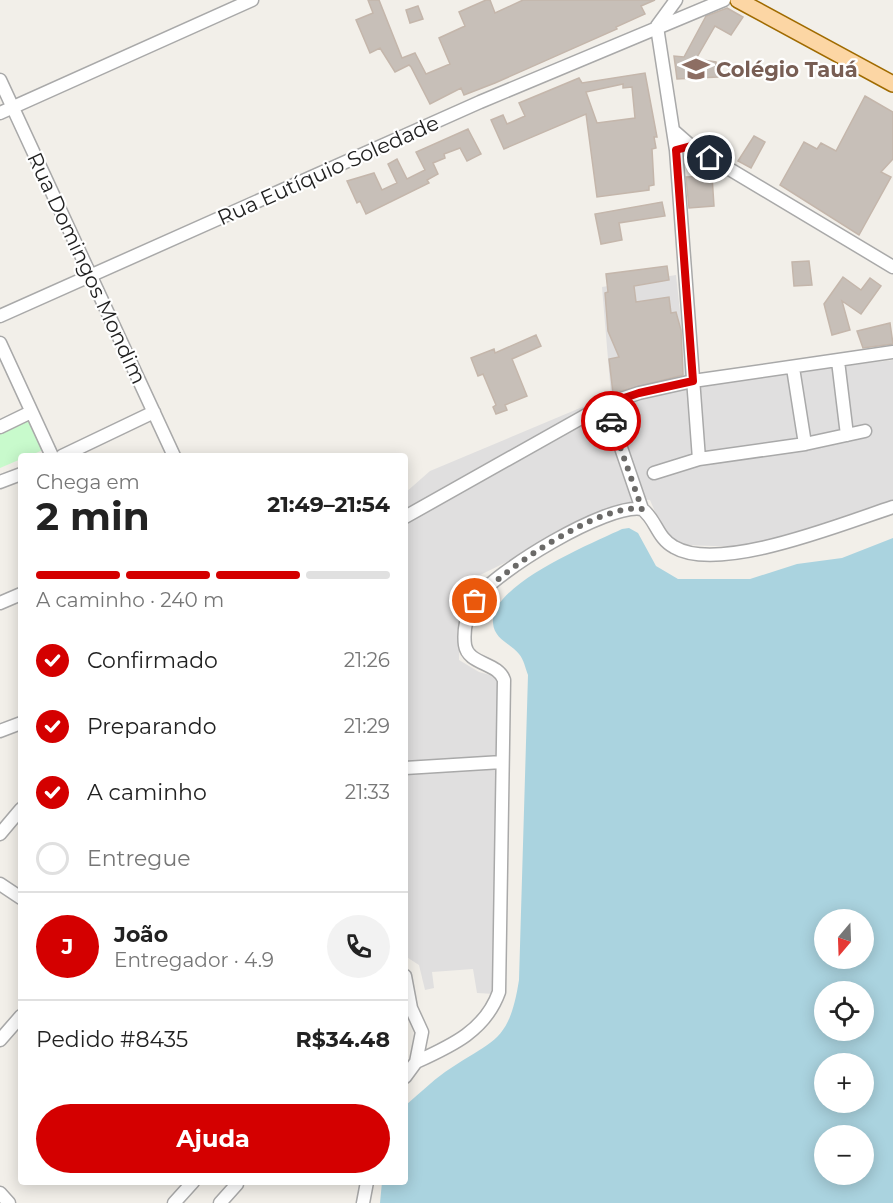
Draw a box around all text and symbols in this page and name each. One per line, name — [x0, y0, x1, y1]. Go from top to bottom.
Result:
school or university icon: Colégio Tauá — [681, 54, 711, 84]
place label: Colégio Tauá — [716, 57, 858, 82]
street label: Rua Eutíquio Soledade — [213, 110, 443, 230]
pin — [684, 132, 735, 183]
icon: home — [693, 141, 726, 174]
street label: Rua Domingos Mondim — [22, 148, 152, 388]
courier — [581, 391, 641, 451]
icon: car — [595, 405, 628, 438]
text: Chega em — [36, 470, 140, 494]
text: 21:49–21:54 — [267, 491, 390, 518]
text: 2 min — [36, 492, 150, 540]
pin — [449, 575, 500, 626]
icon: bag — [458, 584, 491, 617]
text: A caminho · 240 m — [36, 588, 224, 612]
icon: check — [36, 644, 69, 677]
text: Confirmado — [87, 647, 218, 674]
text: 21:26 — [344, 648, 390, 672]
icon: check — [36, 710, 69, 743]
text: Preparando — [87, 713, 216, 740]
text: 21:29 — [344, 714, 390, 738]
icon: check — [36, 776, 69, 809]
text: A caminho — [87, 779, 207, 806]
text: 21:33 — [345, 780, 390, 804]
text: Entregue — [87, 845, 191, 872]
north arrow — [814, 909, 874, 969]
map controls — [814, 909, 874, 1185]
button: phone — [327, 915, 390, 978]
text: João — [114, 921, 168, 948]
text: J — [62, 933, 73, 960]
text: Entregador · 4.9 — [114, 948, 274, 972]
button: locate — [814, 981, 874, 1041]
text: Pedido #8435 — [36, 1026, 188, 1053]
text: R$34.48 — [296, 1026, 390, 1053]
button: + — [814, 1053, 874, 1113]
button: Ajuda — [36, 1104, 390, 1173]
button: − — [814, 1125, 874, 1185]

